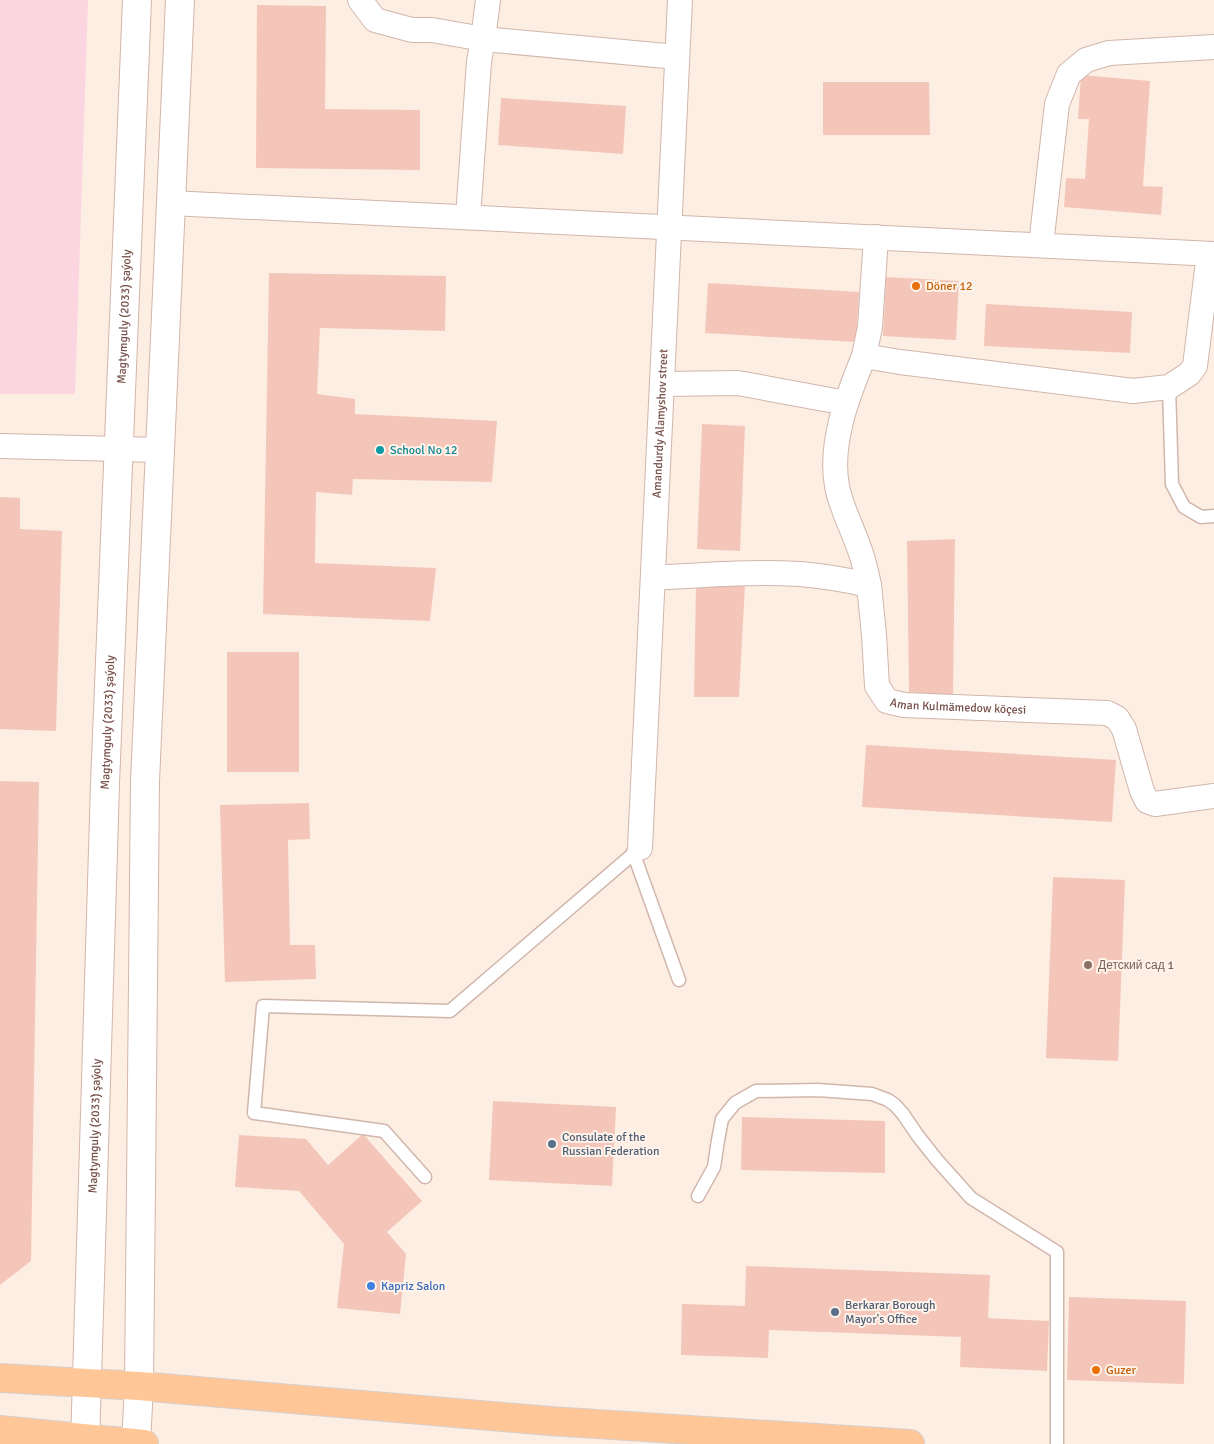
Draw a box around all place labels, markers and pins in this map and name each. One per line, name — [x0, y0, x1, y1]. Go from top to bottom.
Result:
place label: Döner 12 — [926, 279, 973, 294]
marker: Döner 12 — [910, 280, 922, 292]
place label: School No 12 — [390, 443, 458, 458]
marker: School No 12 — [374, 444, 386, 456]
place label: Детский сад 1 — [1098, 958, 1174, 973]
marker: Детский сад 1 — [1082, 959, 1094, 971]
place label: Consulate of the Russian Federation — [562, 1130, 659, 1159]
marker: Consulate of the Russian Federation — [546, 1138, 558, 1150]
place label: Kapriz Salon — [381, 1279, 445, 1294]
marker: Kapriz Salon — [365, 1280, 377, 1292]
place label: Berkarar Borough Mayor's Office — [845, 1298, 936, 1327]
marker: Berkarar Borough Mayor's Office — [829, 1306, 841, 1318]
place label: Guzer — [1106, 1363, 1136, 1378]
marker: Guzer — [1090, 1364, 1102, 1376]

